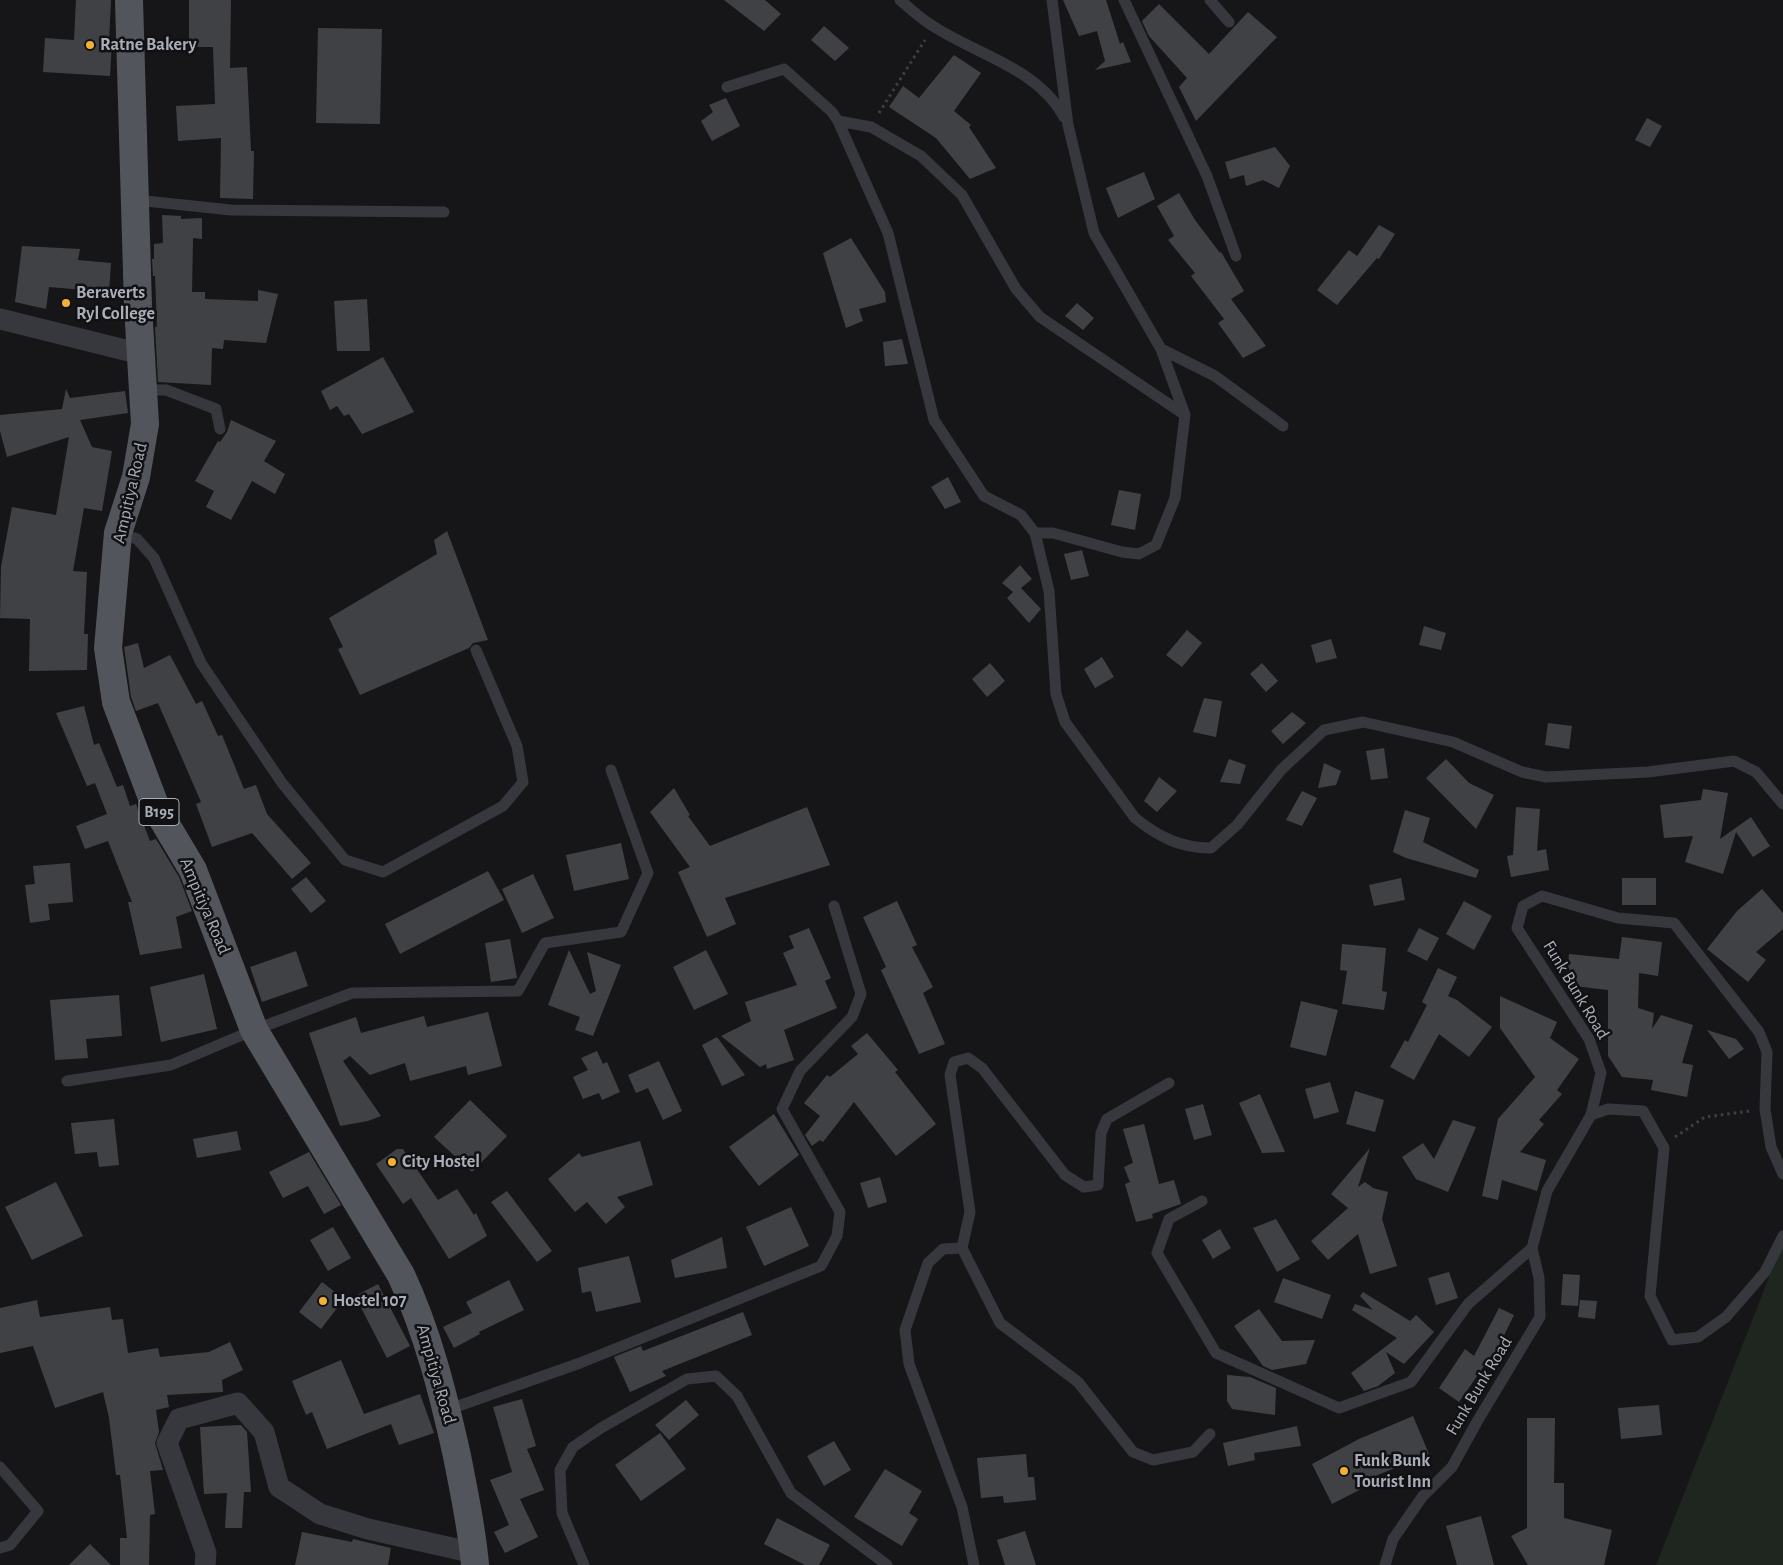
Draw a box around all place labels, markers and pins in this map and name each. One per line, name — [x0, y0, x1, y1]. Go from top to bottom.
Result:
place label: Ratne Bakery — [100, 34, 197, 56]
marker: Ratne Bakery — [84, 39, 96, 51]
place label: Beraverts Ryl College — [76, 282, 155, 324]
marker: Beraverts Ryl College — [60, 297, 72, 309]
place label: City Hostel — [402, 1151, 480, 1173]
marker: City Hostel — [386, 1156, 398, 1168]
place label: Hostel 107 — [333, 1290, 406, 1312]
marker: Hostel 107 — [317, 1295, 329, 1307]
place label: Funk Bunk Tourist Inn — [1354, 1450, 1431, 1492]
marker: Funk Bunk Tourist Inn — [1338, 1465, 1350, 1477]

